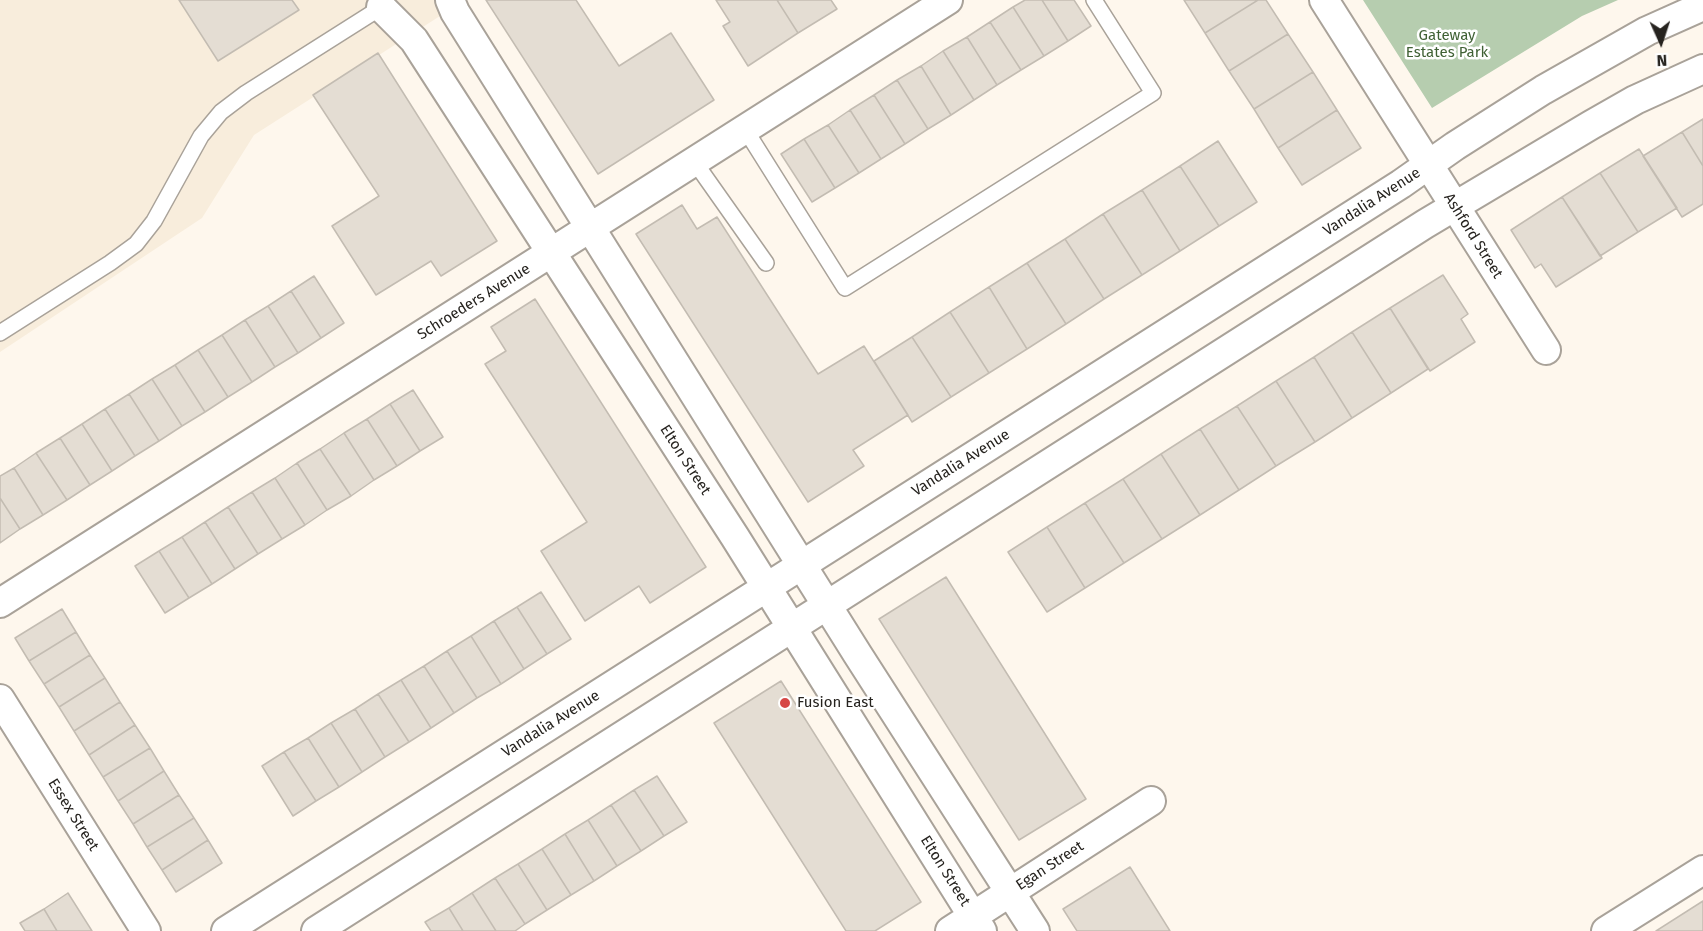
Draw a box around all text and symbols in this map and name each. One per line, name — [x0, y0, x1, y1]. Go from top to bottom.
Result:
north arrow — [1631, 12, 1691, 72]
park label: Gateway Estates Park — [1406, 27, 1488, 62]
text: N — [1656, 51, 1668, 70]
street label: Vandalia Avenue — [1320, 164, 1424, 240]
street label: Ashford Street — [1440, 190, 1506, 282]
street label: Schroeders Avenue — [414, 260, 534, 344]
street label: Elton Street — [656, 422, 714, 498]
street label: Vandalia Avenue — [909, 426, 1013, 500]
street label: Vandalia Avenue — [499, 687, 603, 761]
place label: Fusion East — [797, 694, 874, 712]
marker: Fusion East — [778, 696, 792, 710]
street label: Essex Street — [44, 776, 102, 854]
street label: Elton Street — [916, 832, 974, 910]
street label: Egan Street — [1013, 838, 1087, 894]

